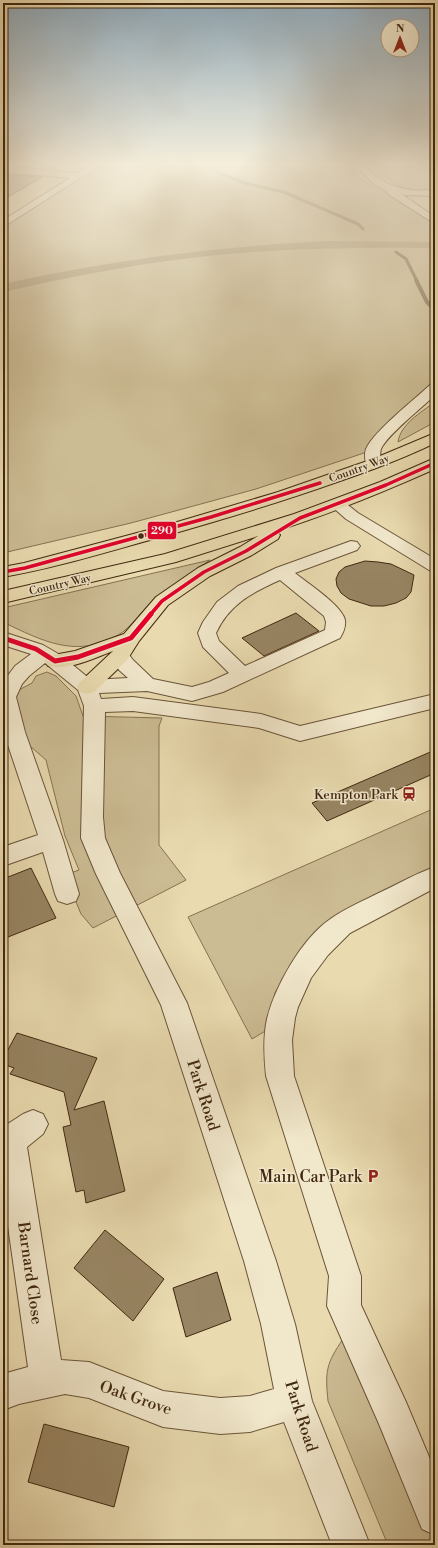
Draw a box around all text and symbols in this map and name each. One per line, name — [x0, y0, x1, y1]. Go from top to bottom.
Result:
north arrow — [380, 18, 420, 58]
text: N — [396, 22, 405, 36]
street label: Country Way — [327, 451, 392, 486]
line badge: 290 — [147, 521, 177, 540]
text: 290 — [151, 524, 173, 538]
unlabelled marker — [136, 531, 146, 541]
street label: Country Way — [28, 571, 93, 599]
station icon: Kempton Park — [401, 786, 417, 802]
place label: Kempton Park — [314, 787, 399, 803]
street label: Park Road — [182, 1057, 224, 1133]
place label: Main Car Park — [259, 1167, 364, 1187]
parking icon: Main Car Park — [365, 1168, 381, 1184]
street label: Barnard Close — [13, 1220, 47, 1326]
street label: Oak Grove — [97, 1376, 174, 1420]
street label: Park Road — [280, 1378, 322, 1454]

